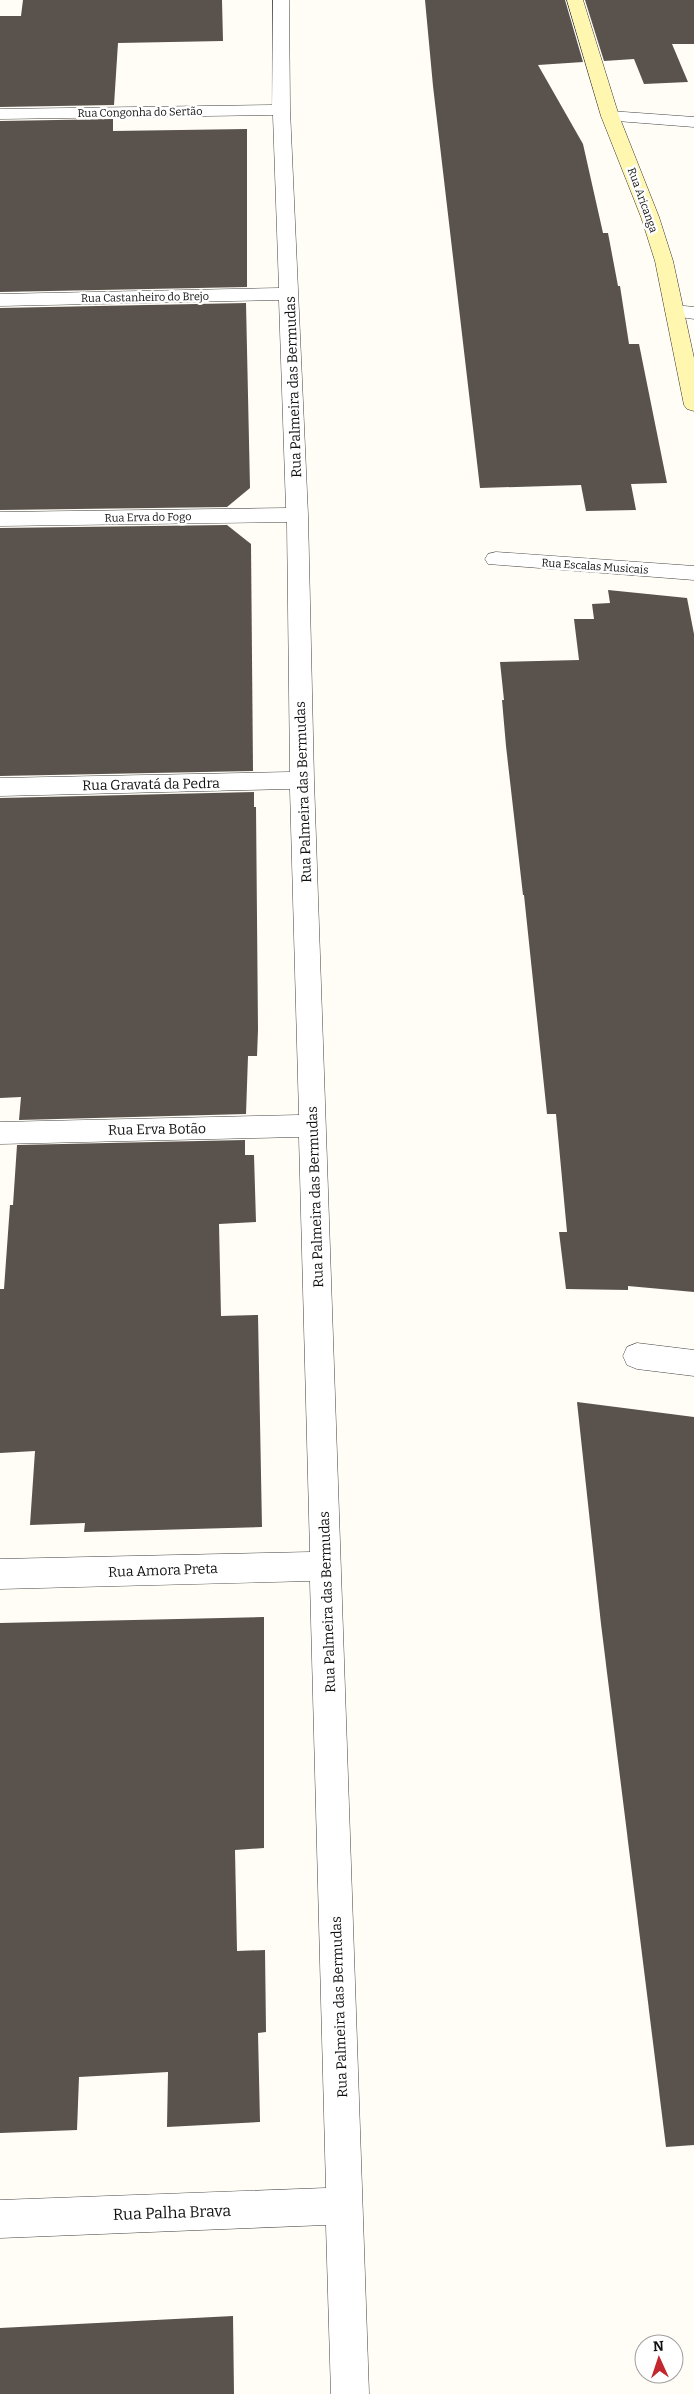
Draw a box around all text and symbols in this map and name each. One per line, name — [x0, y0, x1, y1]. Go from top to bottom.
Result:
street label: Rua Congonha do Sertão — [77, 105, 203, 120]
street label: Rua Aricanga — [625, 166, 660, 234]
street label: Rua Castanheiro do Brejo — [81, 290, 209, 305]
street label: Rua Palmeira das Bermudas — [282, 296, 305, 478]
street label: Rua Erva do Fogo — [104, 510, 192, 525]
street label: Rua Escalas Musicais — [541, 556, 649, 577]
street label: Rua Palmeira das Bermudas — [292, 701, 315, 883]
street label: Rua Gravatá da Pedra — [82, 775, 220, 794]
street label: Rua Palmeira das Bermudas — [304, 1106, 327, 1288]
street label: Rua Erva Botão — [108, 1120, 206, 1139]
street label: Rua Palmeira das Bermudas — [316, 1511, 339, 1693]
street label: Rua Amora Preta — [108, 1560, 218, 1581]
street label: Rua Palmeira das Bermudas — [328, 1916, 351, 2098]
street label: Rua Palha Brava — [113, 2201, 232, 2224]
north arrow — [634, 2334, 684, 2384]
text: N — [653, 2338, 664, 2355]

